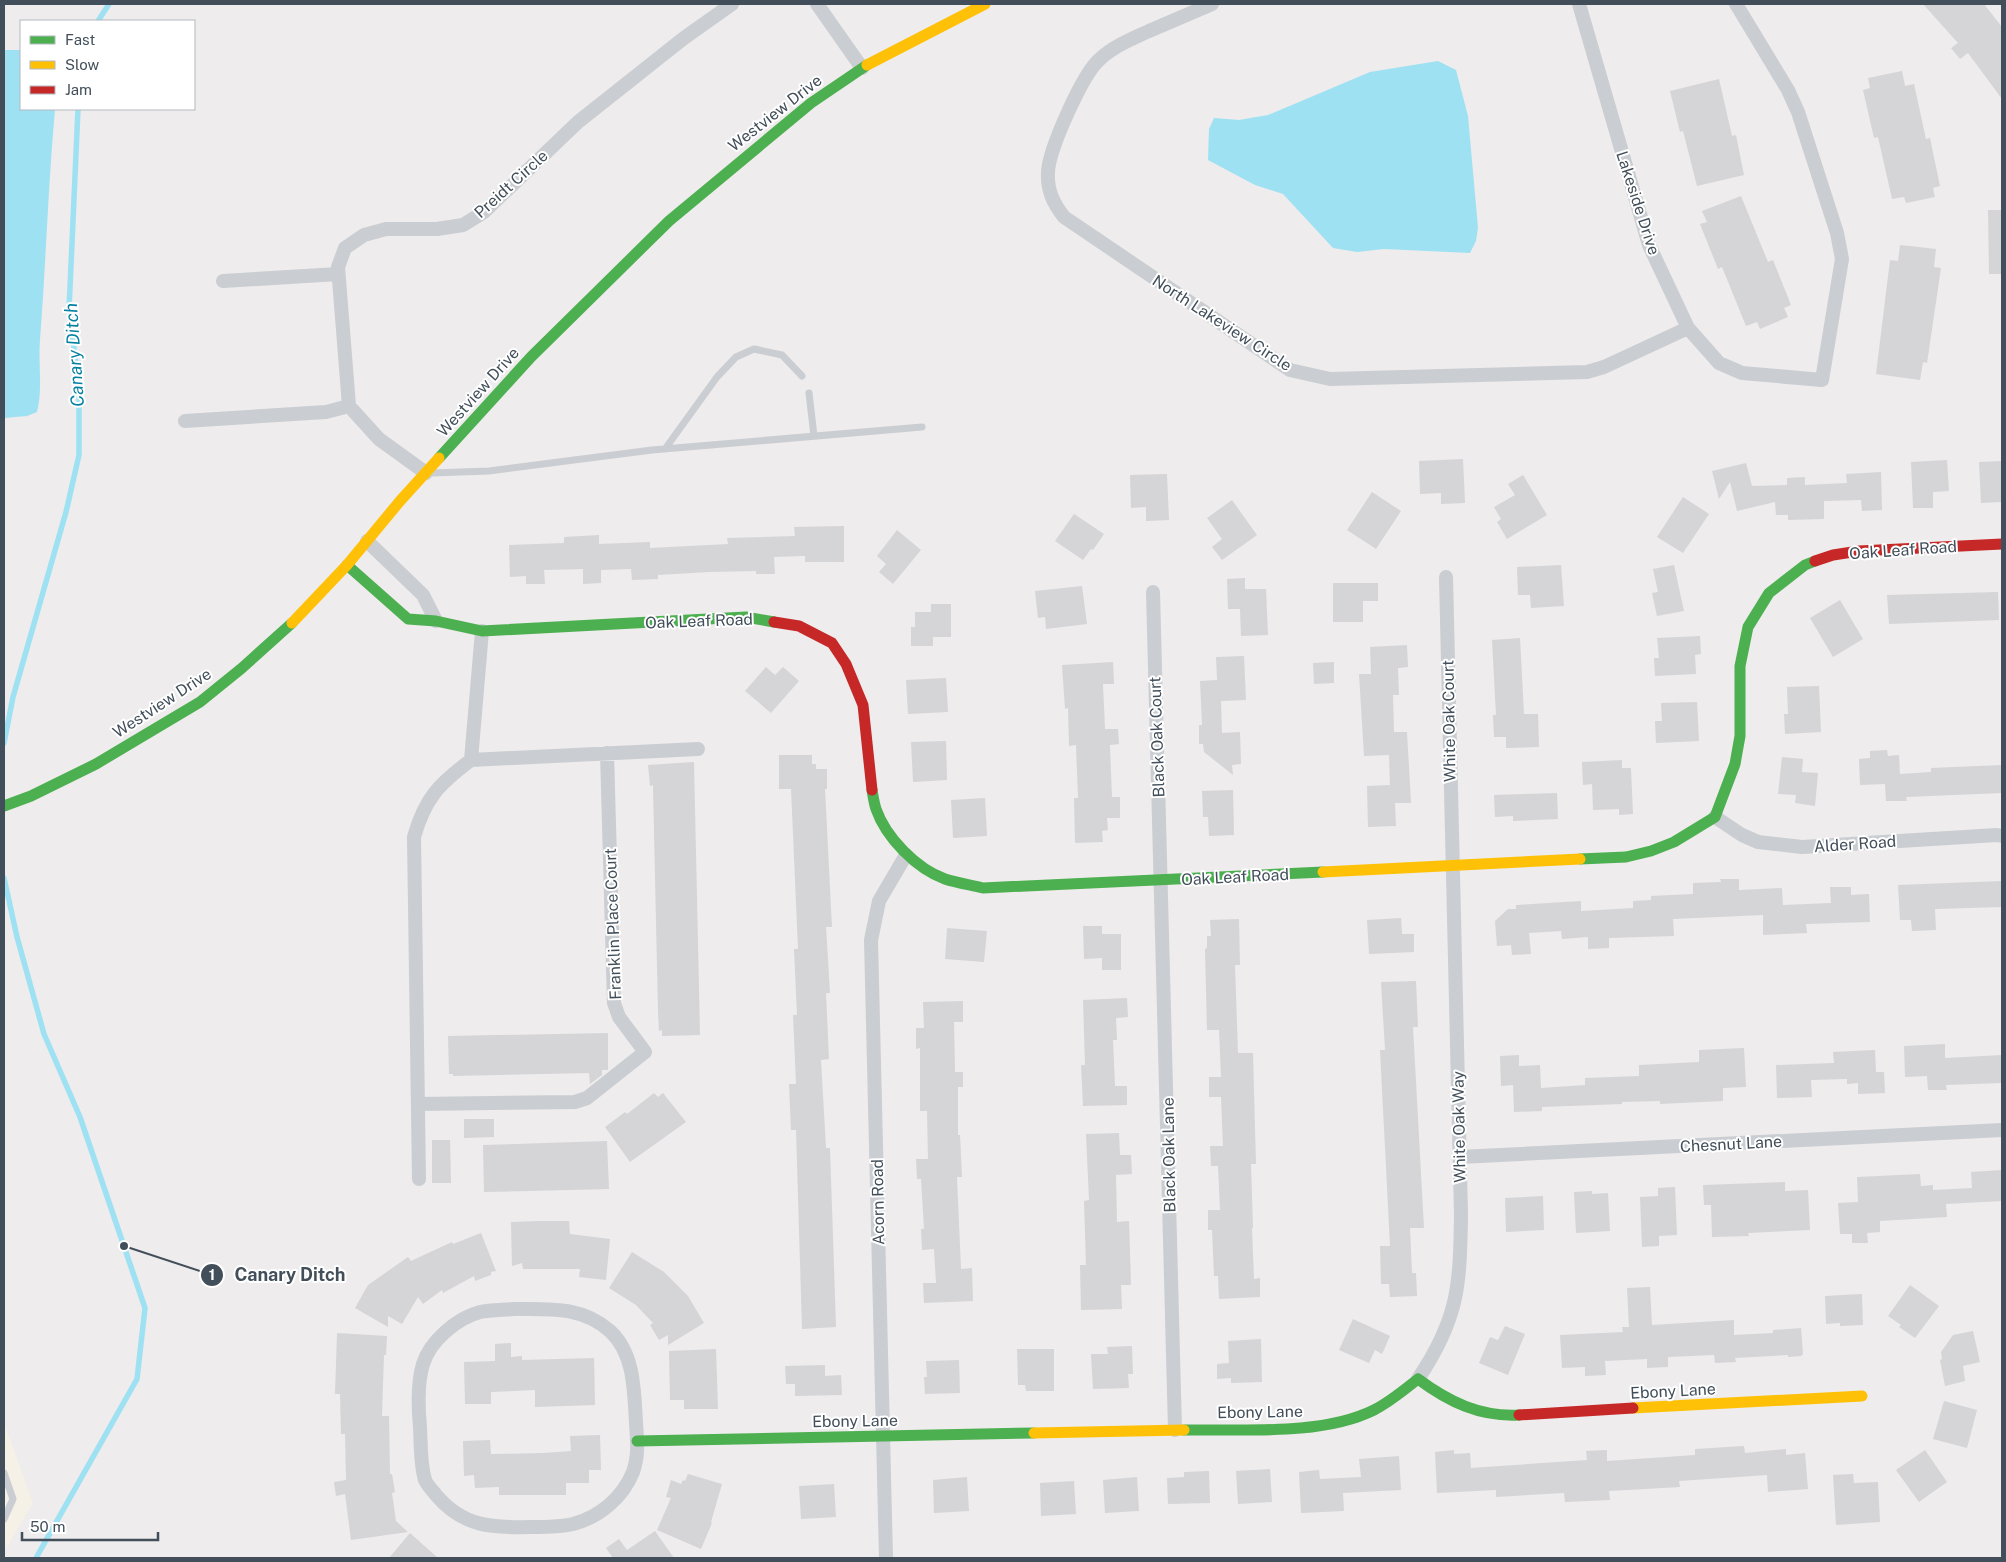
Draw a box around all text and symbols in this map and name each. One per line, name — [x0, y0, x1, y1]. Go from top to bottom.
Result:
legend — [20, 20, 195, 110]
text: Fast — [65, 31, 95, 48]
text: Slow — [65, 56, 100, 73]
street label: Westview Drive — [725, 71, 825, 155]
text: Jam — [65, 81, 92, 98]
street label: Preidt Circle — [470, 146, 552, 222]
street label: Lakeside Drive — [1612, 149, 1664, 257]
street label: North Lakeview Circle — [1149, 271, 1295, 375]
water label: Canary Ditch — [60, 302, 88, 408]
street label: Westview Drive — [433, 344, 523, 440]
street label: Oak Leaf Road — [1849, 537, 1957, 563]
street label: Oak Leaf Road — [645, 610, 753, 632]
street label: White Oak Court — [1438, 660, 1460, 782]
street label: Westview Drive — [109, 664, 215, 742]
street label: Black Oak Court — [1145, 676, 1169, 798]
street label: Alder Road — [1813, 832, 1897, 856]
street label: Franklin Place Court — [601, 848, 625, 1000]
street label: Oak Leaf Road — [1181, 865, 1289, 889]
street label: White Oak Way — [1449, 1070, 1469, 1183]
street label: Black Oak Lane — [1158, 1097, 1180, 1213]
street label: Chesnut Lane — [1680, 1132, 1782, 1156]
street label: Acorn Road — [868, 1159, 888, 1245]
callout: Canary Ditch — [200, 1258, 356, 1291]
text: Canary Ditch — [235, 1264, 345, 1285]
text: 1 — [209, 1266, 215, 1283]
street label: Ebony Lane — [1630, 1379, 1716, 1403]
street label: Ebony Lane — [1217, 1402, 1303, 1422]
street label: Ebony Lane — [812, 1411, 898, 1431]
scale bar — [22, 1510, 159, 1542]
text: 50 m — [30, 1518, 65, 1535]

